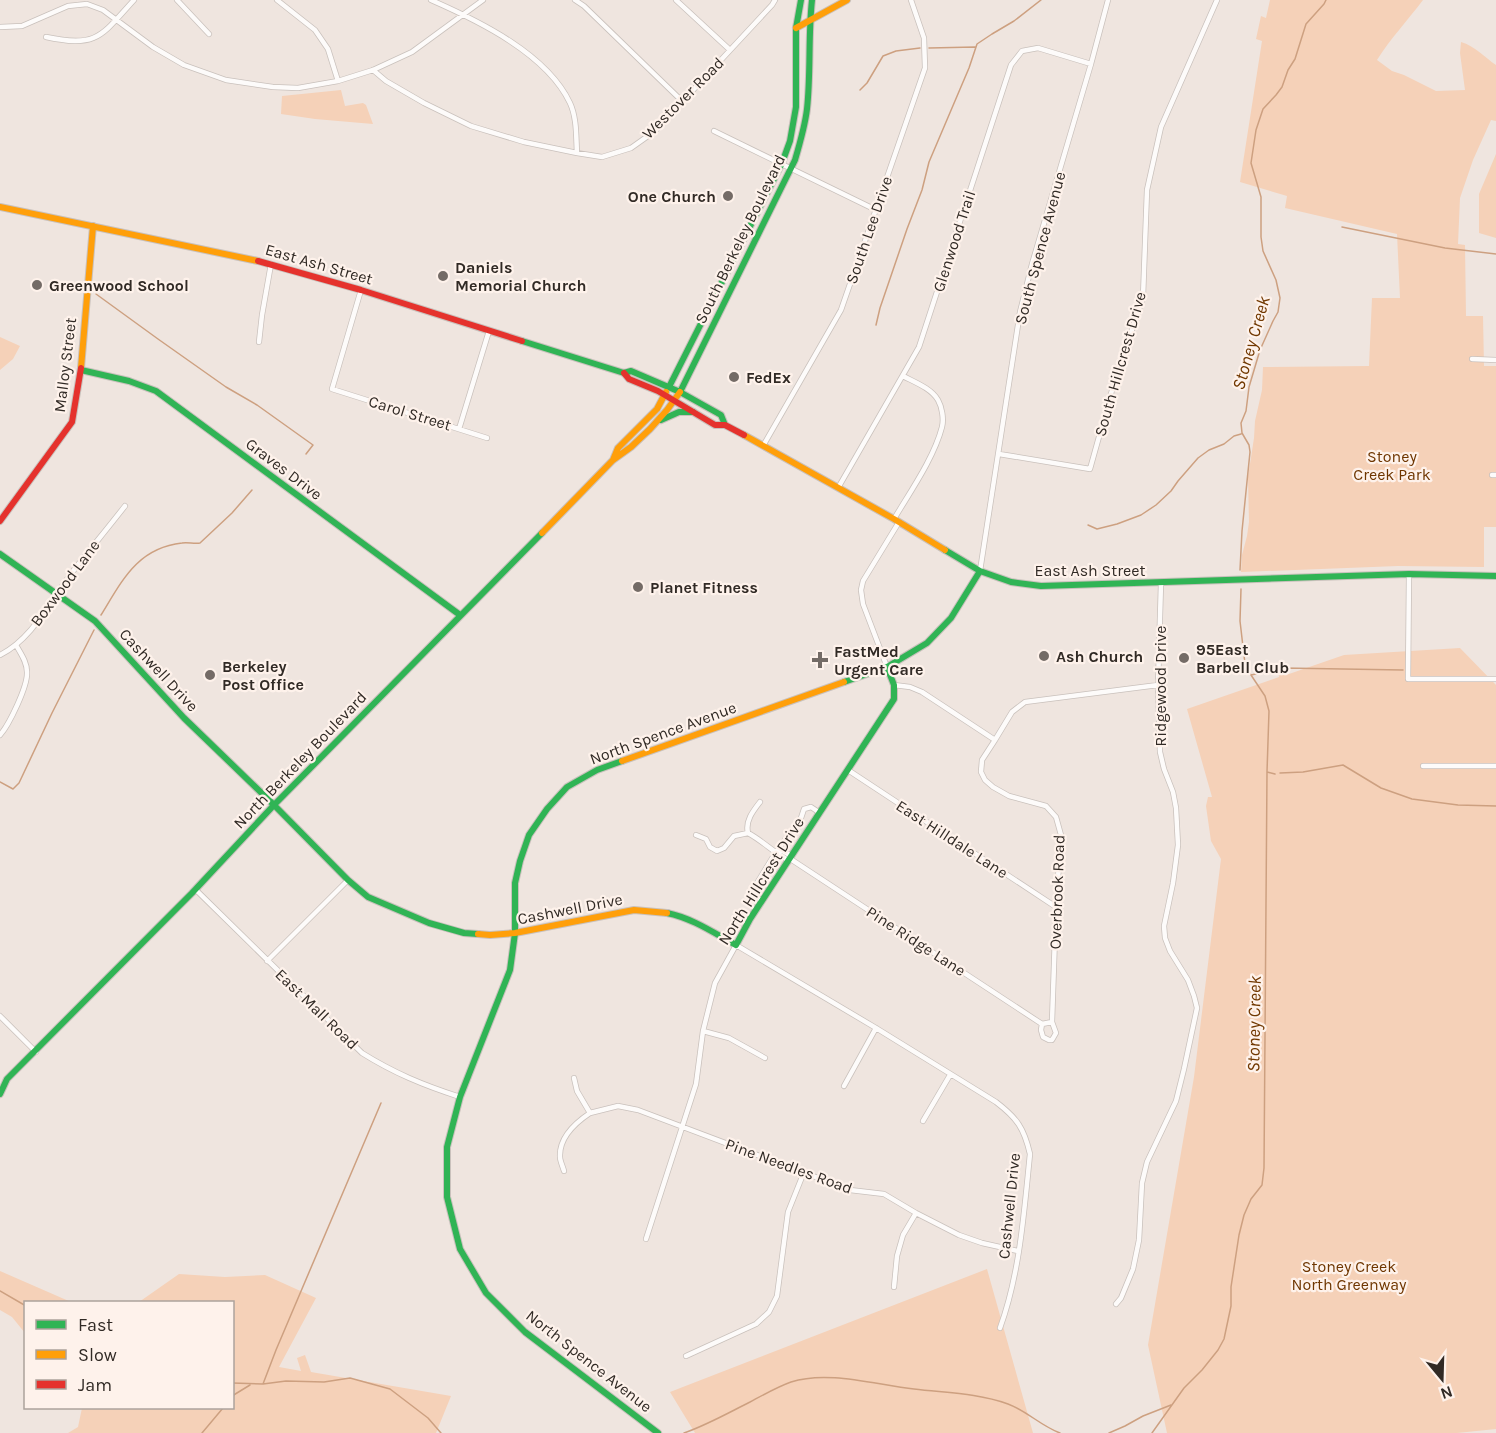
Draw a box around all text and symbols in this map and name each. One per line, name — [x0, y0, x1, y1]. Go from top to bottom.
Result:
street label: Westover Road — [638, 53, 728, 143]
street label: South Berkeley Boulevard — [691, 151, 789, 327]
street label: South Spence Avenue — [1010, 170, 1070, 326]
street label: South Lee Drive — [842, 174, 896, 286]
place label: One Church — [628, 187, 716, 206]
street label: Glenwood Trail — [929, 188, 979, 294]
marker: One Church — [721, 189, 735, 203]
street label: East Ash Street — [263, 240, 375, 288]
place label: Daniels Memorial Church — [455, 258, 586, 295]
marker: Daniels Memorial Church — [436, 269, 450, 283]
place label: Greenwood School — [49, 276, 189, 295]
marker: Greenwood School — [30, 278, 44, 292]
street label: South Hillcrest Drive — [1090, 289, 1150, 439]
water label: Stoney Creek — [1227, 293, 1275, 392]
street label: Malloy Street — [50, 317, 80, 413]
place label: FedEx — [746, 368, 791, 387]
marker: FedEx — [727, 370, 741, 384]
street label: Carol Street — [366, 391, 454, 435]
street label: Graves Drive — [242, 434, 326, 504]
park label: Stoney Creek Park — [1353, 447, 1431, 484]
street label: Boxwood Lane — [26, 536, 104, 630]
street label: East Ash Street — [1035, 561, 1146, 580]
place label: Planet Fitness — [650, 578, 758, 597]
marker: Planet Fitness — [631, 580, 645, 594]
street label: Cashwell Drive — [116, 625, 202, 715]
street label: Ridgewood Drive — [1151, 625, 1170, 747]
place label: 95East Barbell Club — [1196, 640, 1289, 677]
place label: FastMed Urgent Care — [834, 642, 924, 679]
place label: Ash Church — [1056, 647, 1143, 666]
marker: Ash Church — [1037, 649, 1051, 663]
marker: FastMed Urgent Care — [811, 651, 829, 669]
marker: 95East Barbell Club — [1177, 651, 1191, 665]
place label: Berkeley Post Office — [222, 657, 304, 694]
marker: Berkeley Post Office — [203, 668, 217, 682]
street label: North Berkeley Boulevard — [230, 687, 370, 833]
street label: North Spence Avenue — [587, 698, 739, 768]
street label: East Hilldale Lane — [893, 796, 1011, 882]
street label: North Hillcrest Drive — [714, 814, 808, 948]
street label: Overbrook Road — [1046, 834, 1068, 950]
street label: Cashwell Drive — [516, 890, 624, 928]
street label: Pine Ridge Lane — [863, 902, 969, 980]
street label: East Mall Road — [272, 965, 362, 1053]
water label: Stoney Creek — [1242, 975, 1266, 1072]
street label: Pine Needles Road — [723, 1134, 855, 1198]
street label: Cashwell Drive — [994, 1152, 1024, 1260]
park label: Stoney Creek North Greenway — [1292, 1257, 1407, 1294]
legend — [24, 1301, 234, 1409]
street label: North Spence Avenue — [522, 1306, 656, 1416]
text: Fast — [78, 1314, 113, 1336]
text: Slow — [78, 1344, 117, 1366]
north arrow — [1412, 1349, 1472, 1409]
text: Jam — [78, 1374, 112, 1396]
text: N — [1438, 1382, 1455, 1404]

